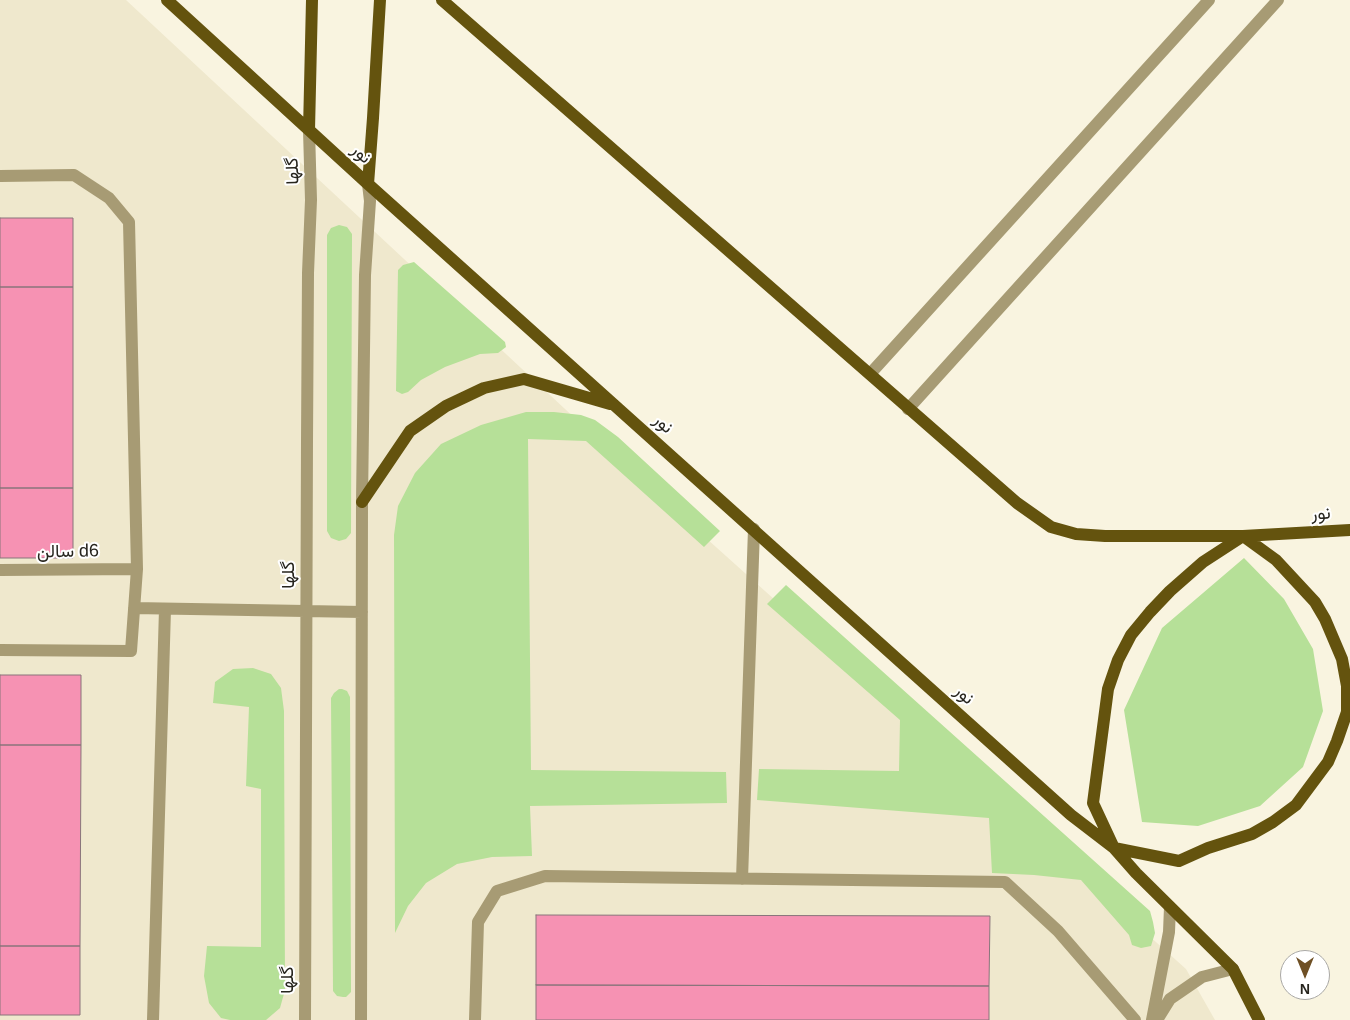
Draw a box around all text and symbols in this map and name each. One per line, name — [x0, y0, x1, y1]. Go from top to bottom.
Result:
street label: نور — [347, 140, 375, 168]
street label: گلها — [282, 157, 304, 185]
street label: نور — [649, 410, 677, 438]
street label: نور — [1311, 503, 1331, 525]
street label: سالن d6 — [37, 541, 99, 563]
street label: گلها — [278, 561, 300, 589]
street label: نور — [950, 681, 978, 709]
north arrow — [1280, 950, 1330, 1000]
street label: گلها — [277, 966, 299, 994]
text: N — [1300, 981, 1310, 997]

